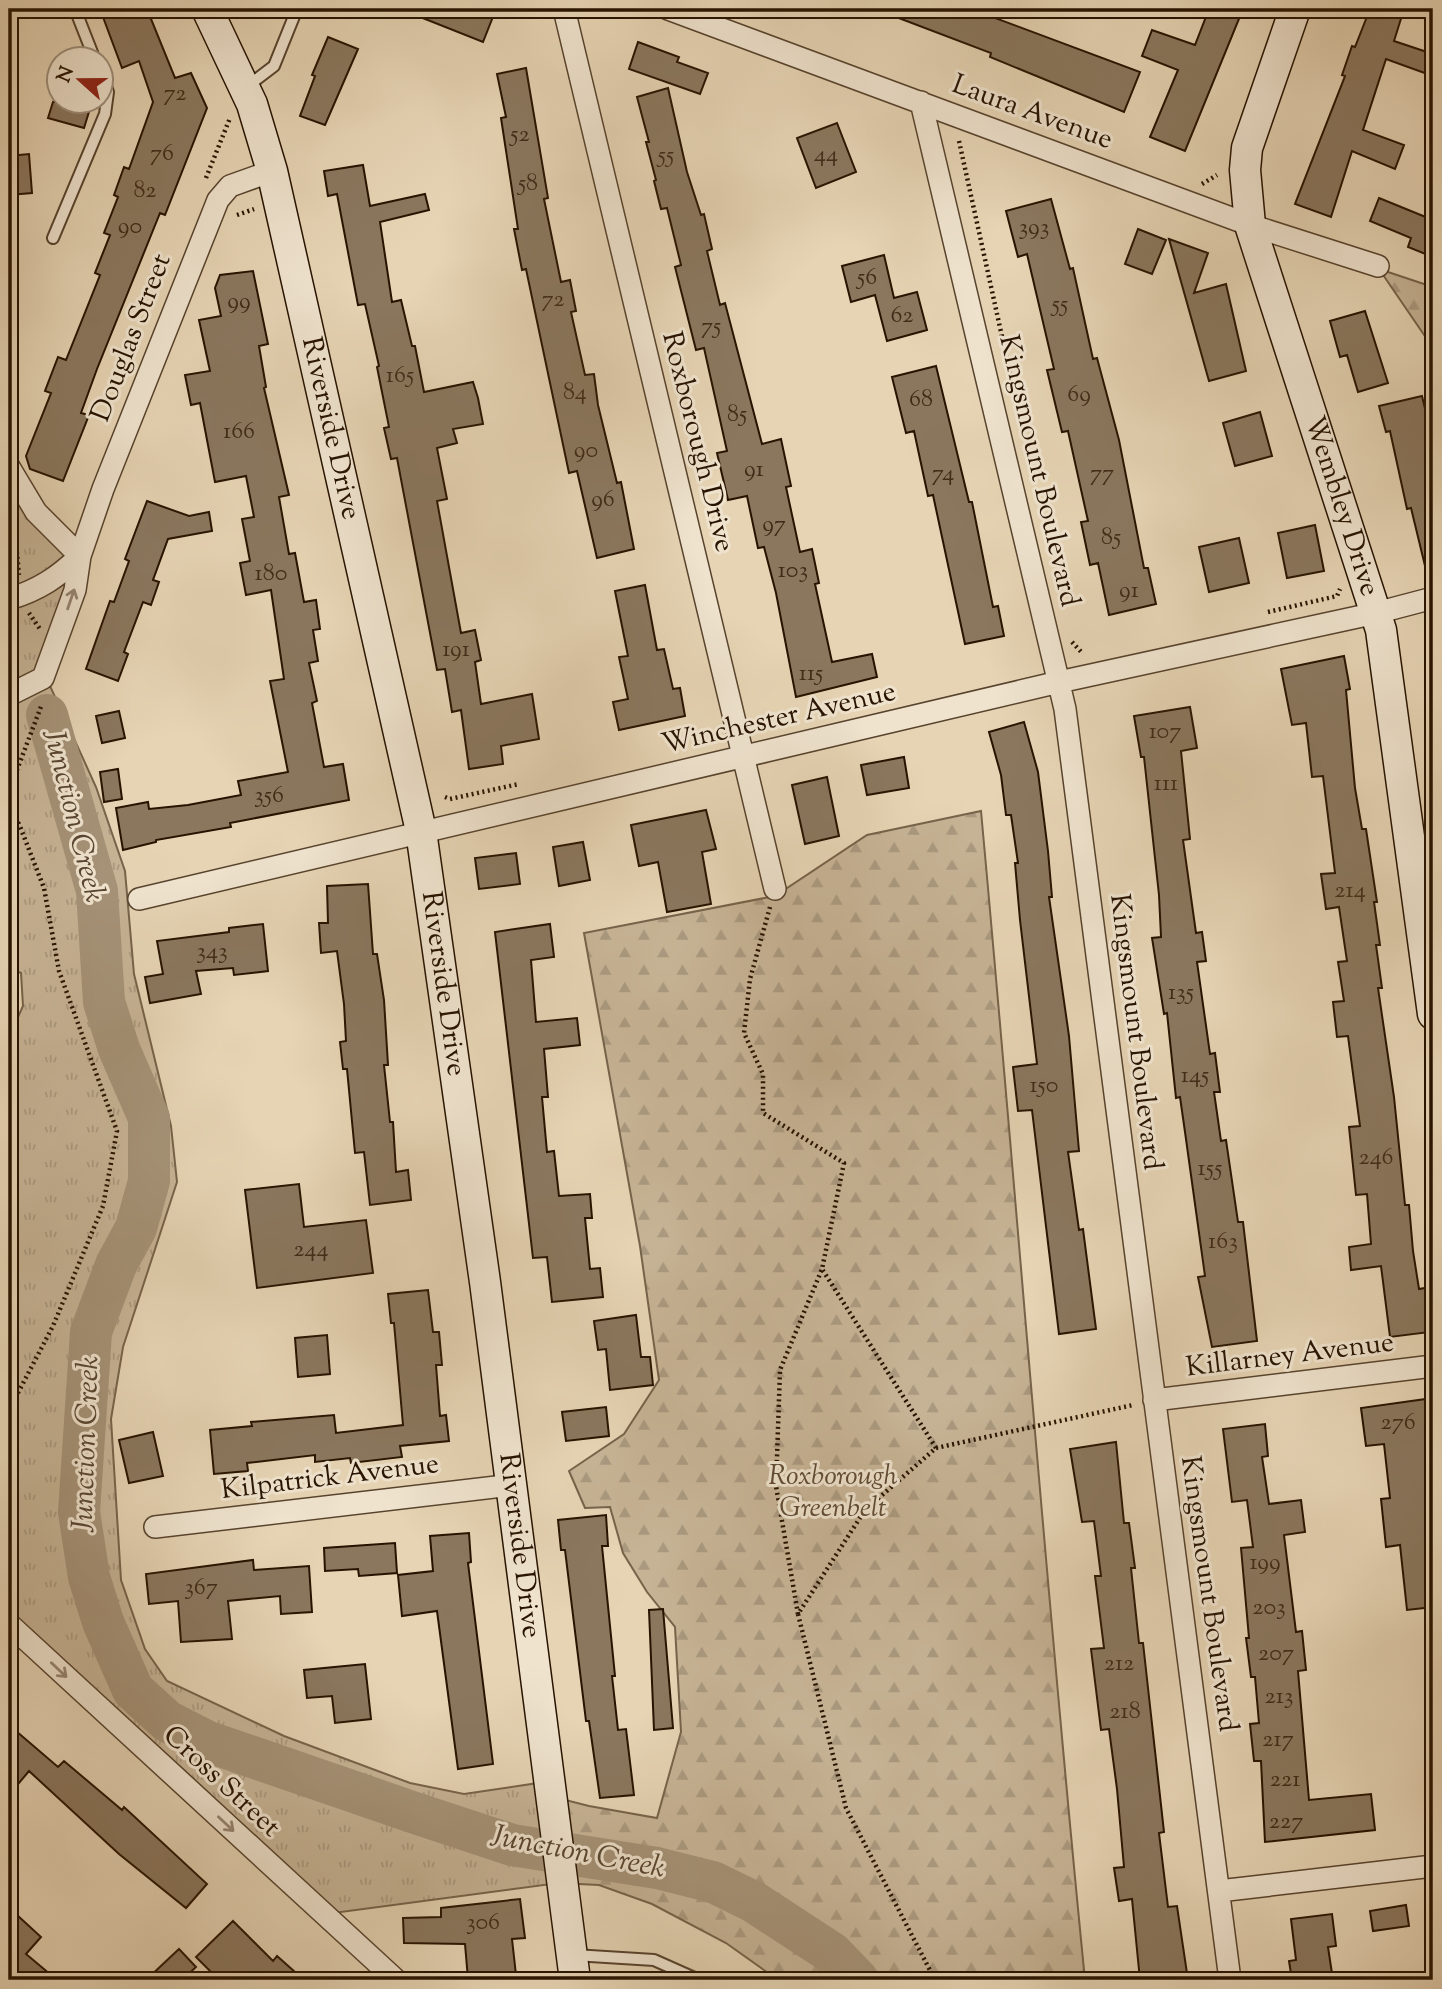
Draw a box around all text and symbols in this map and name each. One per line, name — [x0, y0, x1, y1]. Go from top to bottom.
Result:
north arrow — [46, 46, 116, 116]
text: N — [51, 63, 82, 87]
street label: Laura Avenue — [946, 65, 1118, 161]
house number: 72 — [163, 77, 187, 111]
house number: 52 — [508, 118, 530, 152]
house number: 76 — [150, 137, 174, 171]
house number: 44 — [814, 138, 838, 172]
house number: 55 — [656, 139, 674, 173]
house number: 58 — [516, 167, 538, 201]
house number: 82 — [134, 174, 157, 208]
house number: 90 — [118, 210, 142, 244]
house number: 393 — [1019, 211, 1049, 245]
street label: Douglas Street — [82, 248, 183, 428]
house number: 56 — [855, 261, 877, 295]
house number: 72 — [541, 283, 565, 317]
house number: 99 — [227, 285, 251, 319]
house number: 55 — [1050, 288, 1068, 322]
house number: 62 — [891, 299, 913, 333]
house number: 75 — [701, 310, 721, 344]
street label: Roxborough Drive — [650, 328, 744, 556]
street label: Kingsmount Boulevard — [987, 331, 1089, 611]
street label: Riverside Drive — [290, 333, 370, 524]
house number: 165 — [386, 359, 414, 393]
house number: 84 — [563, 376, 587, 410]
house number: 69 — [1067, 378, 1091, 412]
house number: 68 — [909, 383, 933, 417]
house number: 85 — [727, 398, 747, 432]
street label: Wembley Drive — [1293, 411, 1389, 601]
house number: 166 — [223, 415, 255, 449]
house number: 90 — [574, 434, 598, 468]
house number: 91 — [744, 453, 764, 487]
house number: 74 — [932, 457, 954, 491]
house number: 77 — [1090, 457, 1114, 491]
house number: 96 — [591, 483, 615, 517]
house number: 97 — [762, 508, 786, 542]
house number: 85 — [1101, 521, 1121, 555]
house number: 103 — [778, 554, 808, 588]
house number: 180 — [255, 557, 287, 591]
house number: 91 — [1119, 574, 1139, 608]
one-way arrow — [66, 589, 78, 611]
house number: 191 — [442, 633, 470, 667]
house number: 115 — [799, 657, 823, 691]
street label: Winchester Avenue — [658, 673, 900, 765]
house number: 107 — [1149, 715, 1181, 749]
water label: Junction Creek — [31, 724, 115, 907]
house number: 111 — [1154, 767, 1178, 801]
house number: 356 — [254, 779, 284, 813]
house number: 214 — [1334, 874, 1366, 908]
street label: Riverside Drive — [410, 889, 476, 1079]
street label: Kingsmount Boulevard — [1098, 892, 1172, 1173]
house number: 343 — [196, 935, 228, 969]
house number: 135 — [1168, 976, 1194, 1010]
house number: 145 — [1181, 1059, 1209, 1093]
house number: 150 — [1029, 1069, 1059, 1103]
house number: 246 — [1358, 1141, 1394, 1175]
house number: 155 — [1198, 1152, 1222, 1186]
house number: 163 — [1208, 1225, 1238, 1259]
house number: 244 — [293, 1233, 329, 1267]
street label: Killarney Avenue — [1184, 1323, 1396, 1389]
water label: Junction Creek — [62, 1355, 112, 1534]
house number: 276 — [1380, 1406, 1416, 1440]
street label: Kilpatrick Avenue — [219, 1445, 441, 1511]
street label: Riverside Drive — [487, 1451, 551, 1641]
street label: Kingsmount Boulevard — [1169, 1454, 1247, 1735]
park label: Roxborough Greenbelt — [769, 1457, 898, 1529]
house number: 199 — [1249, 1546, 1281, 1580]
house number: 367 — [184, 1571, 218, 1605]
house number: 203 — [1252, 1591, 1286, 1625]
house number: 207 — [1258, 1637, 1294, 1671]
house number: 212 — [1104, 1647, 1134, 1681]
one-way arrow — [50, 1662, 67, 1679]
house number: 213 — [1264, 1680, 1294, 1714]
house number: 218 — [1109, 1695, 1141, 1729]
street label: Cross Street — [153, 1717, 289, 1847]
house number: 217 — [1262, 1723, 1294, 1757]
house number: 221 — [1270, 1763, 1300, 1797]
house number: 227 — [1269, 1805, 1303, 1839]
water label: Junction Creek — [486, 1815, 669, 1891]
one-way arrow — [217, 1816, 234, 1833]
house number: 306 — [466, 1906, 500, 1940]

